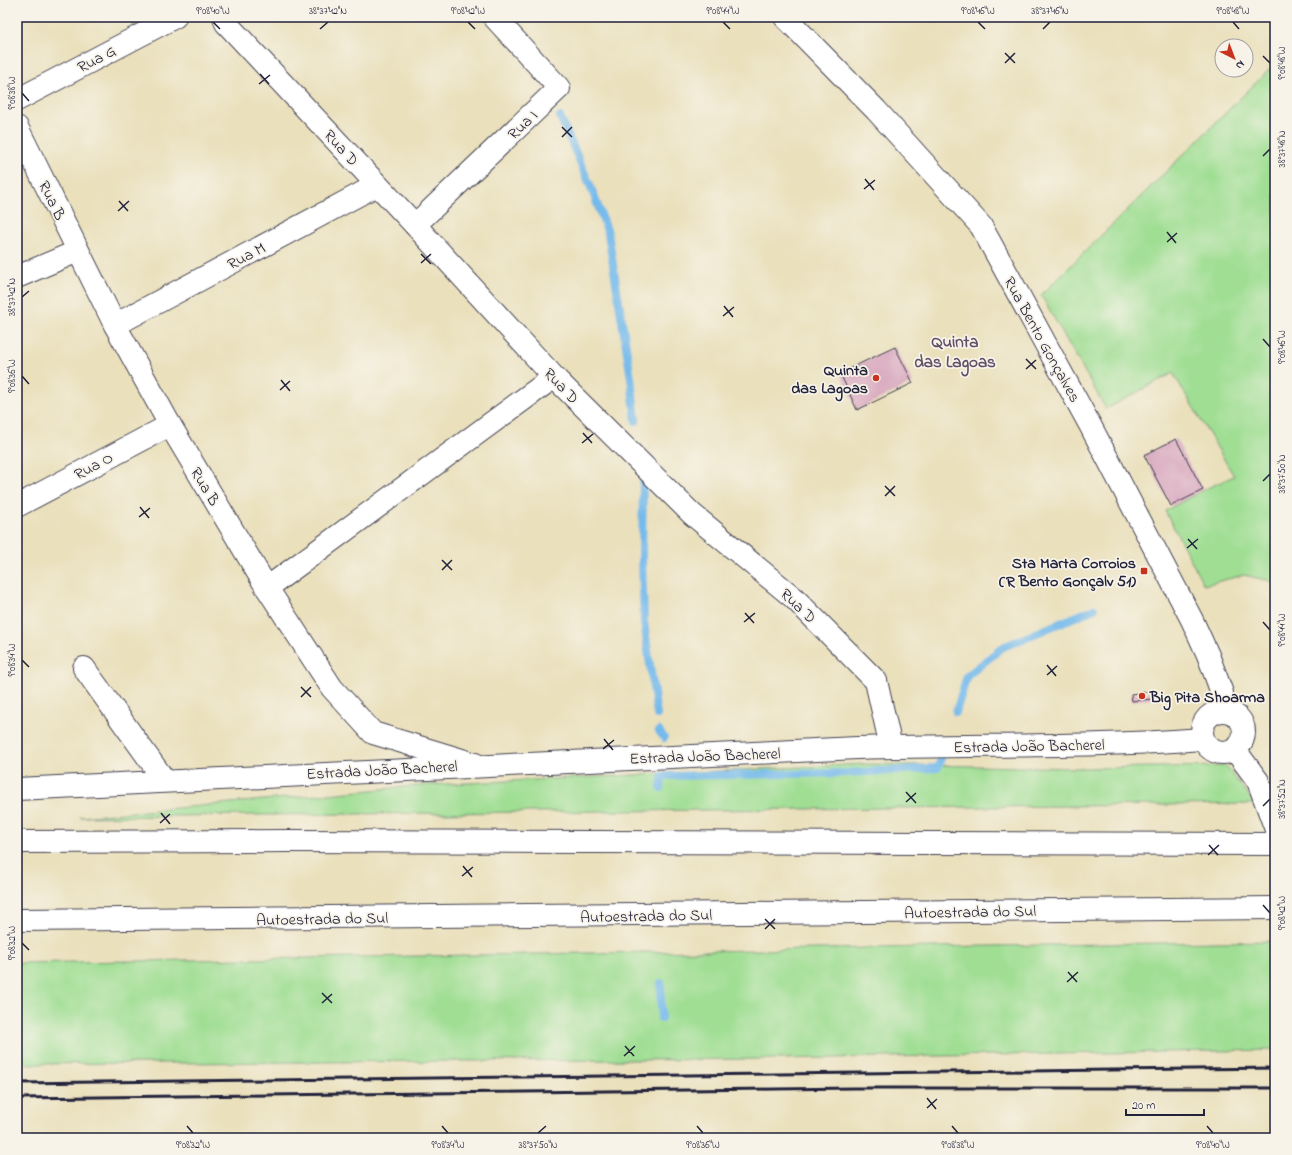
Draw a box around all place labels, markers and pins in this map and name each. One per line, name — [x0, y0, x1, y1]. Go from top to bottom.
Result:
place label: Quinta das Lagoas — [791, 359, 868, 402]
marker: Quinta das Lagoas — [871, 373, 881, 383]
place label: Sta Marta Corroios (R Bento Gonçalv 51) — [998, 552, 1136, 594]
marker: Sta Marta Corroios (R Bento Gonçalv 51) — [1139, 566, 1149, 576]
place label: Big Pita Shoarma — [1149, 686, 1265, 711]
marker: Big Pita Shoarma — [1137, 691, 1147, 701]

